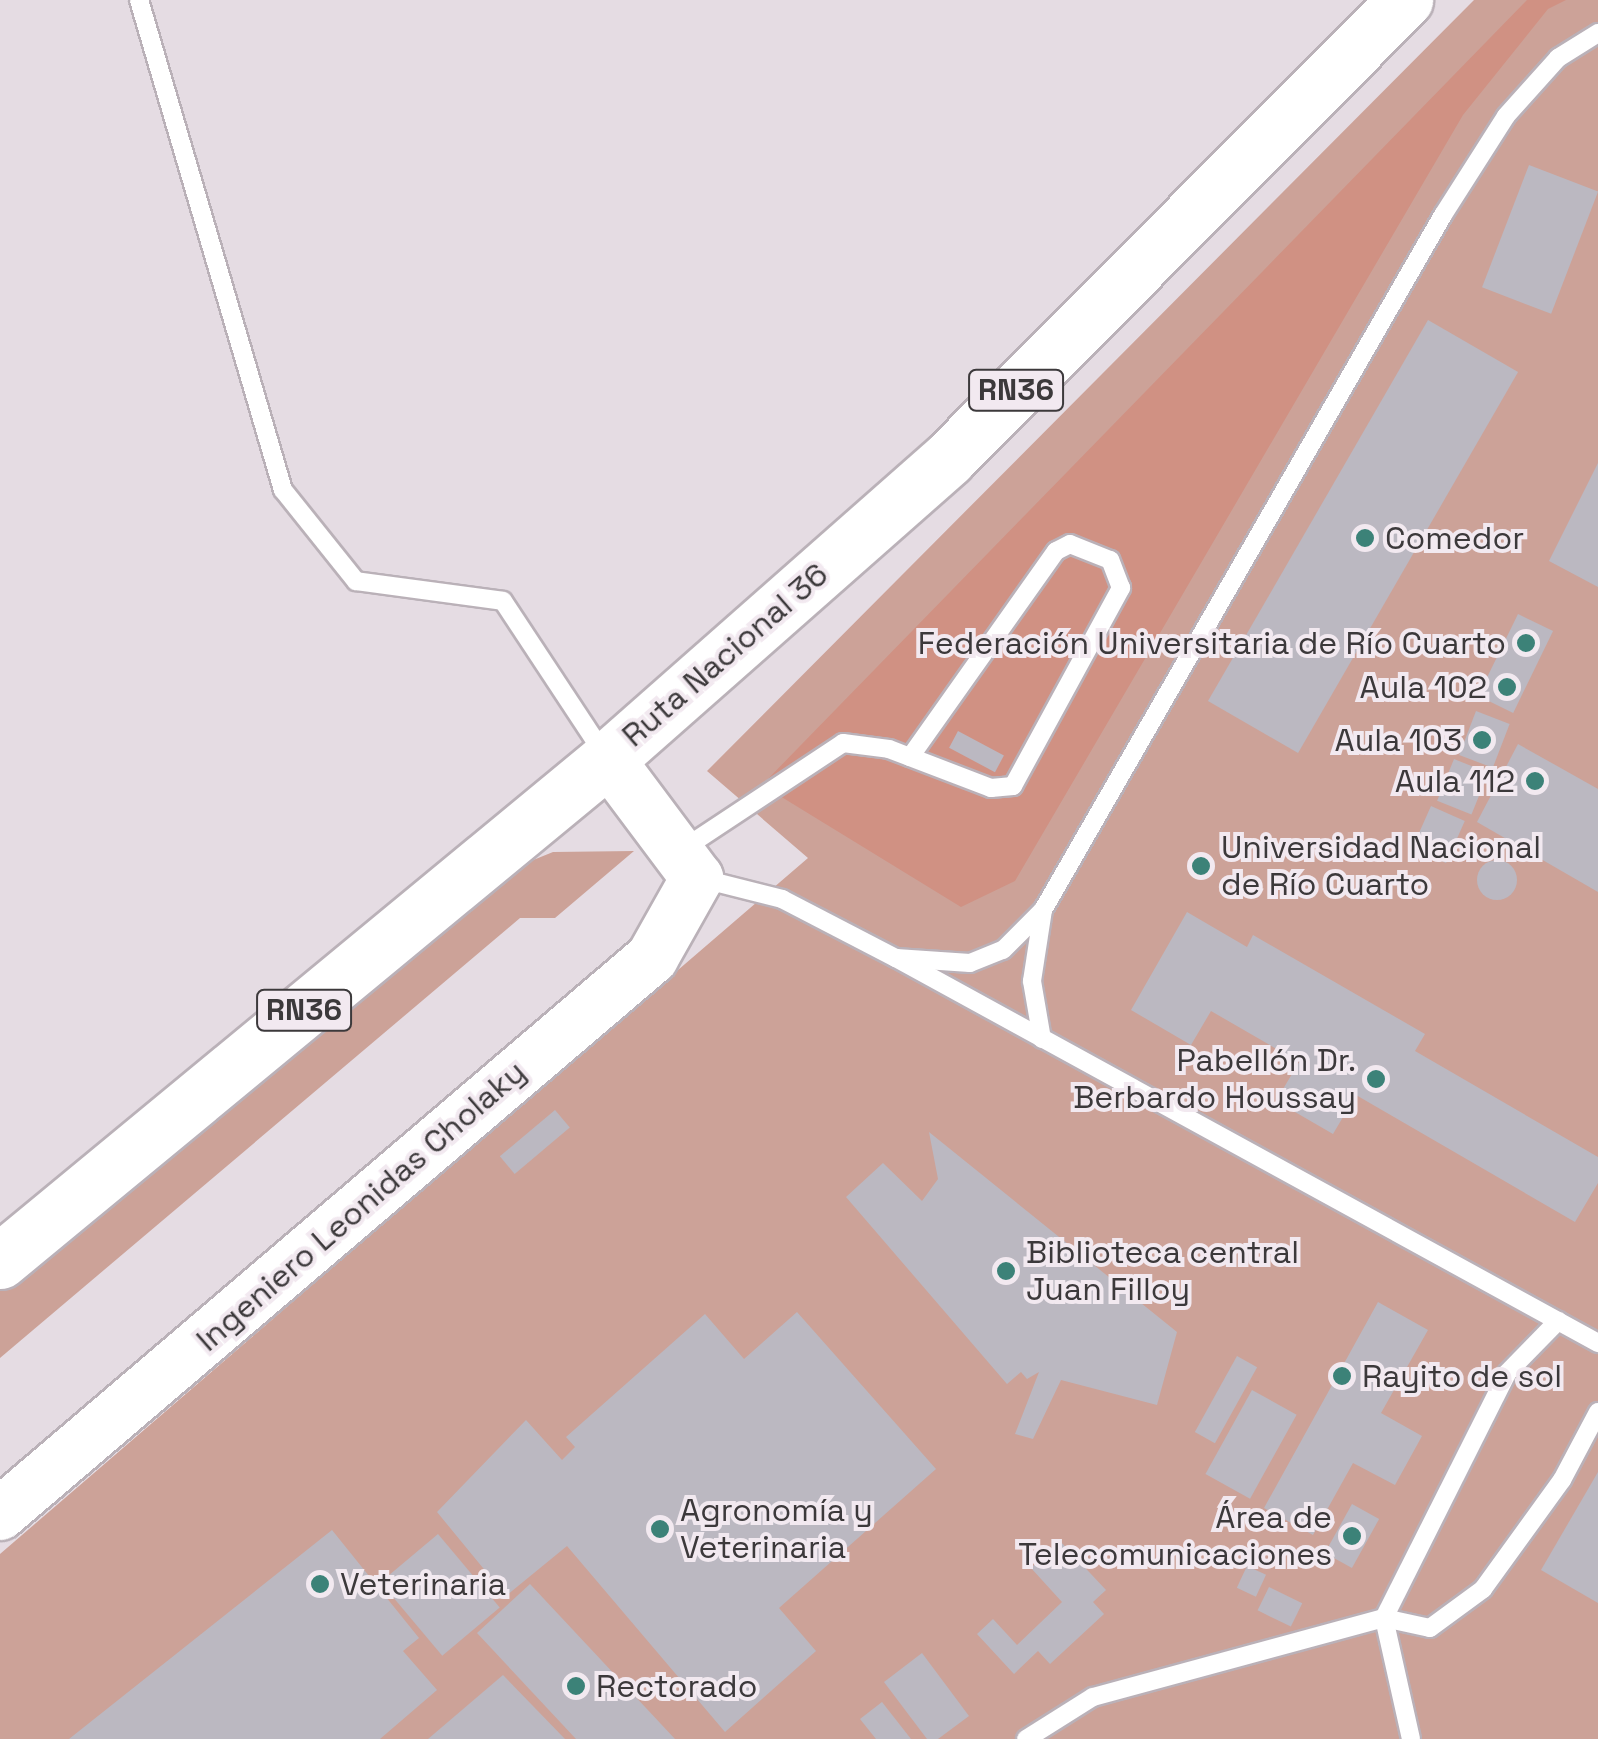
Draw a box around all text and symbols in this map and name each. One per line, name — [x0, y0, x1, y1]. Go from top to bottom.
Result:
road number: RN36 — [966, 365, 1066, 415]
place label: Comedor — [1385, 519, 1524, 557]
marker: Comedor — [1354, 527, 1376, 549]
street label: Ruta Nacional 36 — [614, 555, 836, 755]
place label: Federación Universitaria de Río Cuarto — [918, 624, 1506, 662]
marker: Federación Universitaria de Río Cuarto — [1515, 632, 1537, 654]
place label: Aula 102 — [1360, 668, 1487, 706]
marker: Aula 102 — [1496, 676, 1518, 698]
place label: Aula 103 — [1335, 721, 1462, 759]
marker: Aula 103 — [1471, 729, 1493, 751]
place label: Aula 112 — [1395, 762, 1515, 800]
marker: Aula 112 — [1524, 770, 1546, 792]
place label: Universidad Nacional de Río Cuarto — [1221, 829, 1541, 904]
marker: Universidad Nacional de Río Cuarto — [1190, 855, 1212, 877]
road number: RN36 — [254, 985, 354, 1035]
place label: Pabellón Dr. Berbardo Houssay — [1073, 1042, 1356, 1117]
street label: Ingeniero Leonidas Cholaky — [189, 1053, 533, 1359]
marker: Pabellón Dr. Berbardo Houssay — [1365, 1068, 1387, 1090]
place label: Biblioteca central Juan Filloy — [1026, 1234, 1299, 1309]
marker: Biblioteca central Juan Filloy — [995, 1260, 1017, 1282]
place label: Rayito de sol — [1362, 1357, 1562, 1395]
marker: Rayito de sol — [1331, 1365, 1353, 1387]
place label: Agronomía y Veterinaria — [680, 1492, 873, 1567]
place label: Área de Telecomunicaciones — [1018, 1499, 1332, 1574]
marker: Agronomía y Veterinaria — [649, 1518, 671, 1540]
marker: Área de Telecomunicaciones — [1341, 1525, 1363, 1547]
place label: Veterinaria — [340, 1565, 506, 1603]
marker: Veterinaria — [309, 1573, 331, 1595]
place label: Rectorado — [596, 1667, 757, 1705]
marker: Rectorado — [565, 1675, 587, 1697]

